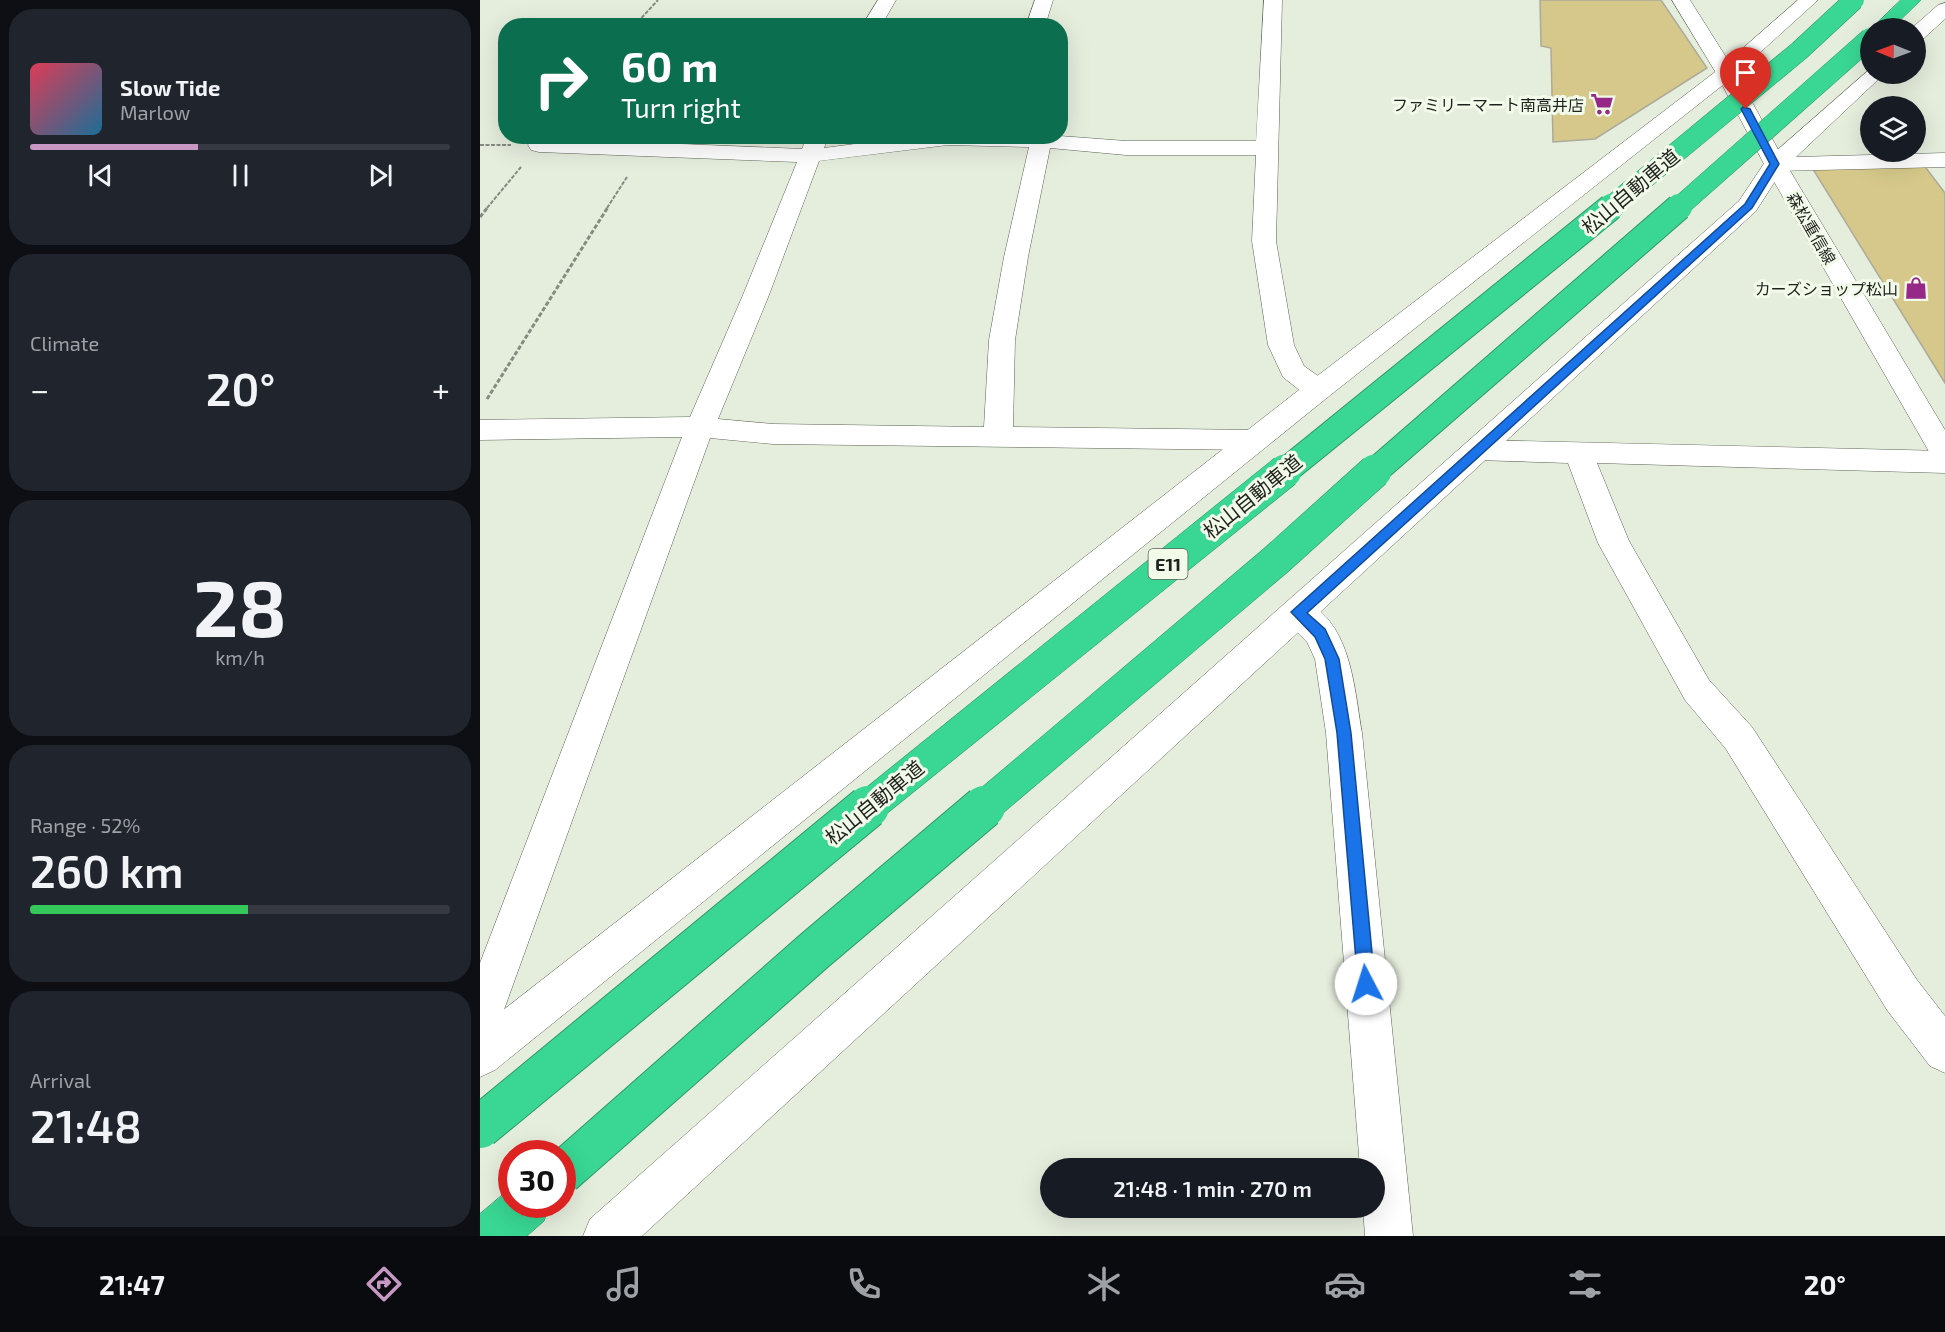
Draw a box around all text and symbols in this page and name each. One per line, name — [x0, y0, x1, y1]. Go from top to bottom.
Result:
north arrow — [1860, 18, 1926, 84]
map controls — [1860, 18, 1926, 162]
text: 60 m — [621, 40, 718, 90]
icon: right — [522, 42, 600, 120]
pin — [1720, 47, 1771, 109]
icon: arrive — [1729, 56, 1762, 89]
text: Slow Tide — [120, 74, 220, 100]
text: Turn right — [621, 91, 741, 123]
supermarket icon: ファミリーマート南高井店 — [1589, 91, 1615, 117]
place label: ファミリーマート南高井店 — [1392, 95, 1584, 114]
button: layers — [1860, 96, 1926, 162]
text: Marlow — [120, 100, 190, 124]
street label: 松山自動車道 — [1576, 143, 1684, 239]
icon: previous — [84, 159, 117, 192]
icon: pause — [224, 159, 257, 192]
icon: next — [364, 159, 397, 192]
street label: 森松重信線 — [1784, 189, 1840, 267]
shop icon: カーズショップ松山 — [1903, 275, 1929, 301]
place label: カーズショップ松山 — [1755, 279, 1898, 298]
text: Climate — [30, 331, 99, 355]
text: 20° — [206, 361, 275, 415]
text: − — [30, 369, 49, 409]
text: + — [432, 369, 450, 409]
street label: 松山自動車道 — [1198, 449, 1306, 543]
road number: E11 — [1148, 549, 1188, 579]
text: 28 — [193, 559, 287, 653]
text: km/h — [215, 645, 265, 669]
street label: 松山自動車道 — [820, 755, 928, 849]
text: Range · 52% — [30, 813, 140, 837]
text: 260 km — [30, 843, 183, 897]
position arrow — [1334, 952, 1398, 1016]
text: Arrival — [30, 1068, 91, 1092]
text: 21:48 — [30, 1098, 142, 1152]
speed limit sign: 30 — [498, 1140, 576, 1218]
text: 21:48 · 1 min · 270 m — [1113, 1175, 1312, 1201]
icon: directions — [363, 1263, 405, 1305]
icon: music — [603, 1263, 645, 1305]
icon: phone — [843, 1263, 885, 1305]
icon: climate — [1083, 1263, 1125, 1305]
icon: car — [1324, 1263, 1366, 1305]
icon: filters — [1564, 1263, 1606, 1305]
text: 21:47 — [99, 1268, 165, 1300]
text: 20° — [1804, 1268, 1846, 1300]

